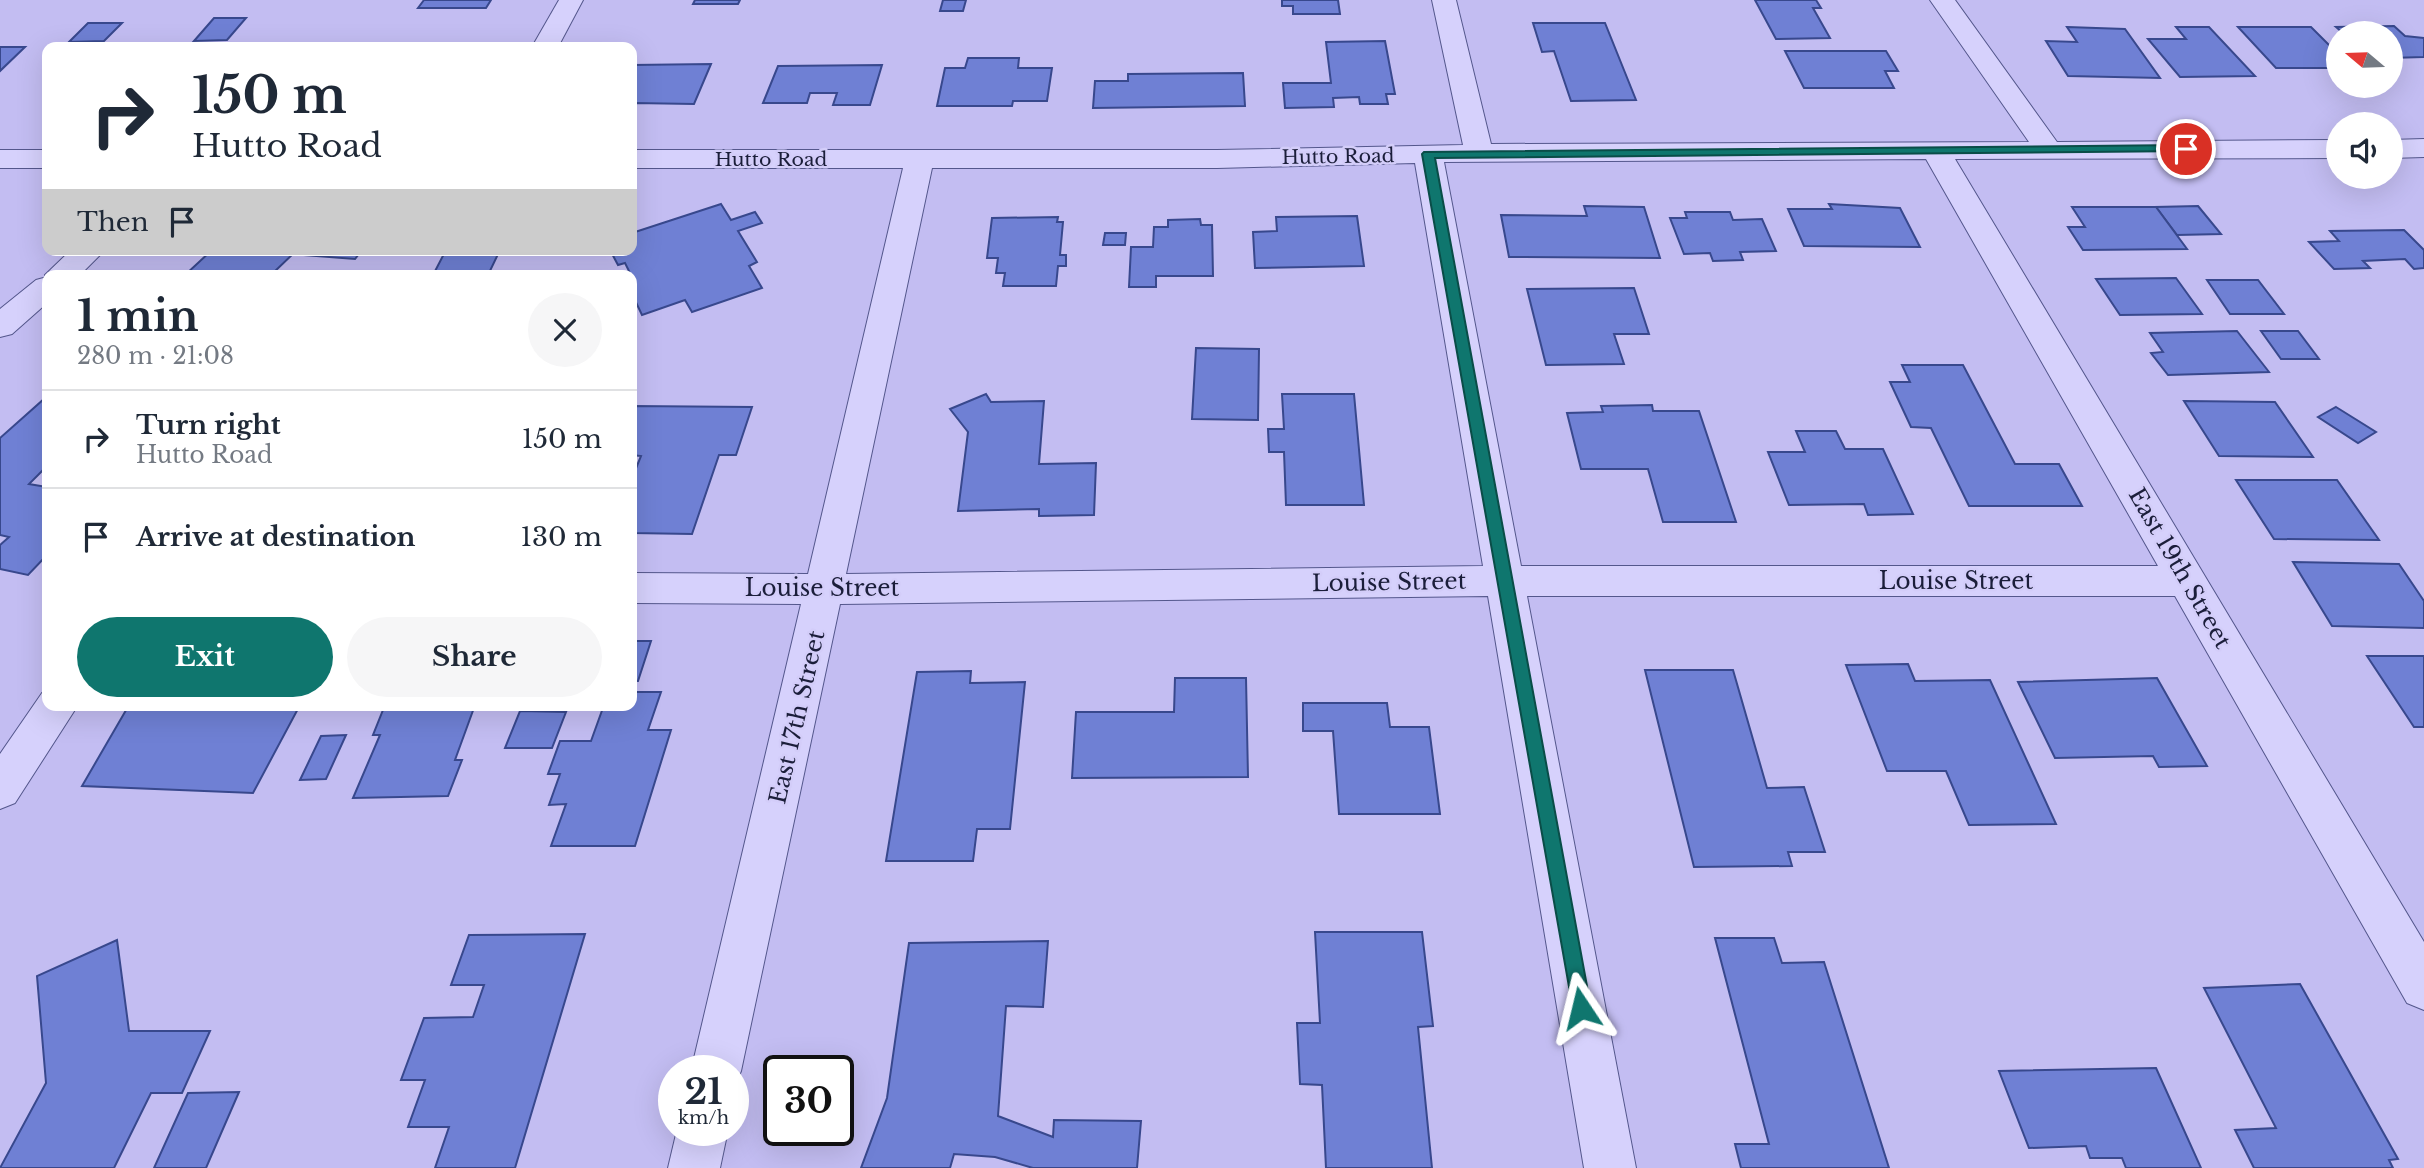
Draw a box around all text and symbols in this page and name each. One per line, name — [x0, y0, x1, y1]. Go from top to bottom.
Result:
north arrow — [2326, 21, 2403, 98]
map controls — [2326, 21, 2403, 189]
text: 150 m — [192, 65, 347, 126]
icon: right — [77, 70, 168, 161]
button: sound — [2326, 112, 2403, 189]
pin — [2156, 119, 2216, 179]
text: Hutto Road — [192, 126, 382, 166]
icon: arrive — [2167, 130, 2205, 168]
street label: Hutto Road — [1281, 144, 1395, 169]
street label: Hutto Road — [715, 148, 828, 171]
icon: arrive — [163, 203, 201, 241]
text: Then — [77, 206, 149, 238]
text: 1 min — [77, 290, 199, 342]
button: close — [528, 293, 602, 367]
text: 280 m · 21:08 — [77, 342, 234, 370]
text: Turn right — [136, 409, 281, 441]
icon: right — [77, 420, 115, 458]
text: 150 m — [522, 423, 602, 455]
text: Hutto Road — [136, 441, 272, 469]
street label: East 19th Street — [2123, 483, 2237, 653]
icon: arrive — [77, 518, 115, 556]
text: Arrive at destination — [136, 521, 416, 553]
text: 130 m — [520, 521, 602, 553]
street label: Louise Street — [1312, 567, 1467, 597]
street label: Louise Street — [1879, 567, 2034, 595]
street label: Louise Street — [745, 574, 900, 602]
button: Exit — [77, 617, 333, 697]
button: Share — [347, 617, 602, 697]
street label: East 17th Street — [763, 627, 831, 807]
position arrow — [1544, 971, 1618, 1045]
speed limit sign: 30 — [763, 1055, 854, 1146]
text: 21 — [684, 1070, 723, 1113]
text: km/h — [678, 1107, 729, 1129]

